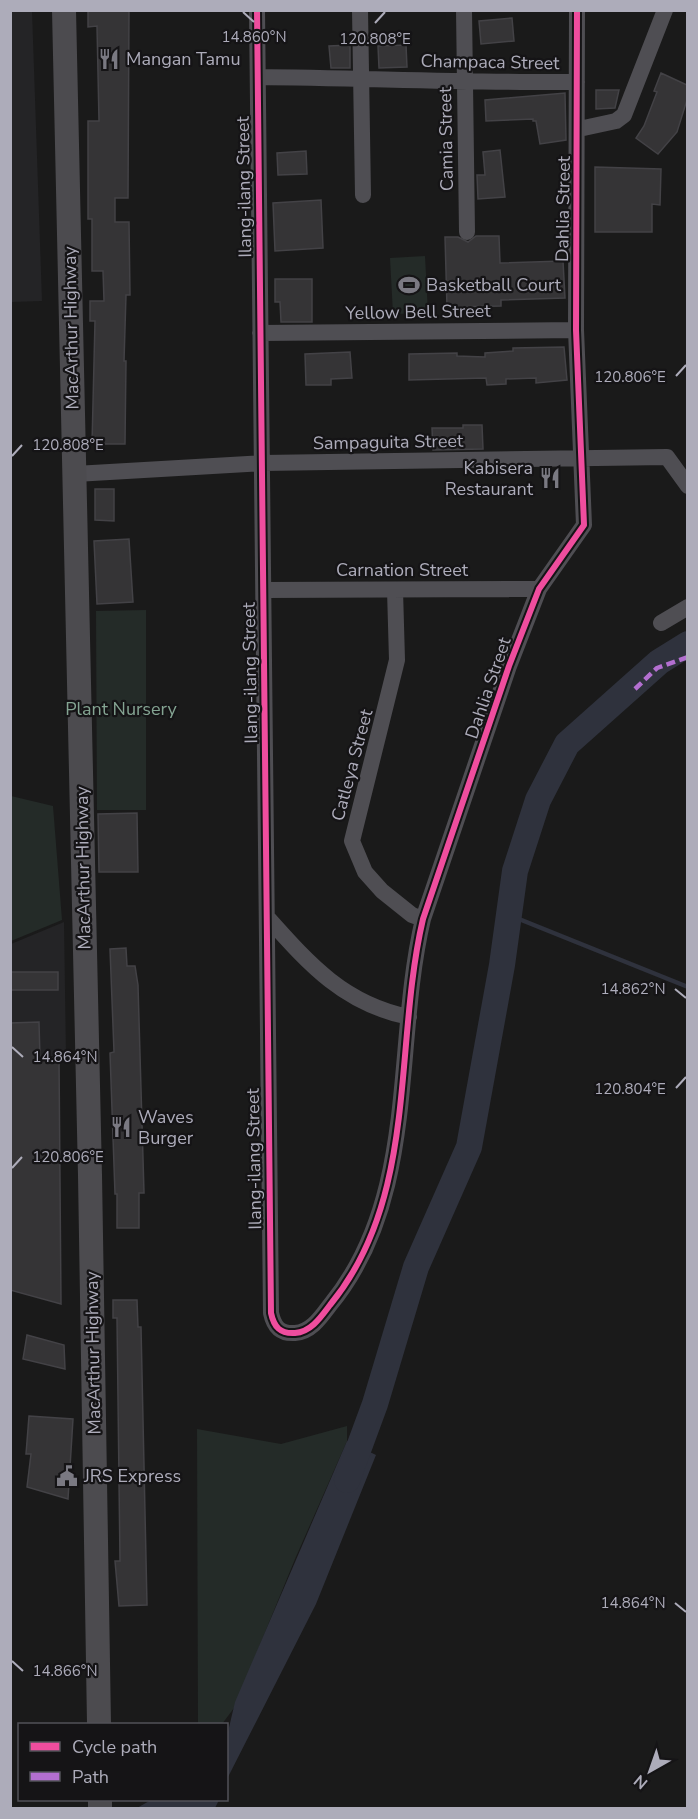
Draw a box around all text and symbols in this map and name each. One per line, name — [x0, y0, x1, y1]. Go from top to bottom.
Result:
text: 14.860°N — [221, 27, 287, 47]
text: 120.808°E — [339, 29, 411, 49]
restaurant icon: Mangan Tamu — [97, 47, 121, 71]
place label: Mangan Tamu — [126, 47, 241, 71]
street label: Champaca Street — [420, 49, 560, 75]
street label: Camia Street — [433, 86, 459, 191]
street label: Ilang-ilang Street — [231, 115, 257, 258]
street label: Dahlia Street — [550, 155, 576, 262]
street label: MacArthur Highway — [58, 245, 84, 410]
sports icon: Basketball Court — [397, 273, 421, 297]
place label: Basketball Court — [426, 273, 562, 297]
street label: Yellow Bell Street — [344, 299, 492, 325]
text: 120.806°E — [594, 367, 666, 387]
street label: Sampaguita Street — [313, 429, 464, 455]
text: 120.808°E — [32, 435, 104, 455]
place label: Kabisera Restaurant — [445, 456, 534, 501]
restaurant icon: Kabisera Restaurant — [538, 466, 562, 490]
street label: Carnation Street — [336, 558, 469, 582]
street label: Ilang-ilang Street — [237, 601, 263, 744]
street label: Dahlia Street — [459, 633, 517, 742]
park label: Plant Nursery — [65, 697, 178, 721]
street label: Catleya Street — [326, 706, 379, 824]
street label: MacArthur Highway — [70, 785, 96, 950]
text: 14.862°N — [600, 979, 666, 999]
text: 14.864°N — [32, 1047, 98, 1067]
text: 120.804°E — [594, 1079, 666, 1099]
street label: Ilang-ilang Street — [241, 1087, 267, 1230]
place label: Waves Burger — [138, 1105, 194, 1150]
restaurant icon: Waves Burger — [109, 1115, 133, 1139]
text: 120.806°E — [32, 1147, 104, 1167]
street label: MacArthur Highway — [80, 1270, 106, 1435]
public building icon: JRS Express — [55, 1464, 79, 1488]
place label: JRS Express — [83, 1464, 181, 1488]
text: 14.864°N — [600, 1593, 666, 1613]
text: 14.866°N — [32, 1661, 98, 1681]
legend — [18, 1723, 228, 1801]
text: Cycle path — [72, 1735, 157, 1759]
north arrow — [620, 1741, 680, 1801]
text: Path — [72, 1765, 109, 1789]
text: N — [629, 1769, 653, 1794]

